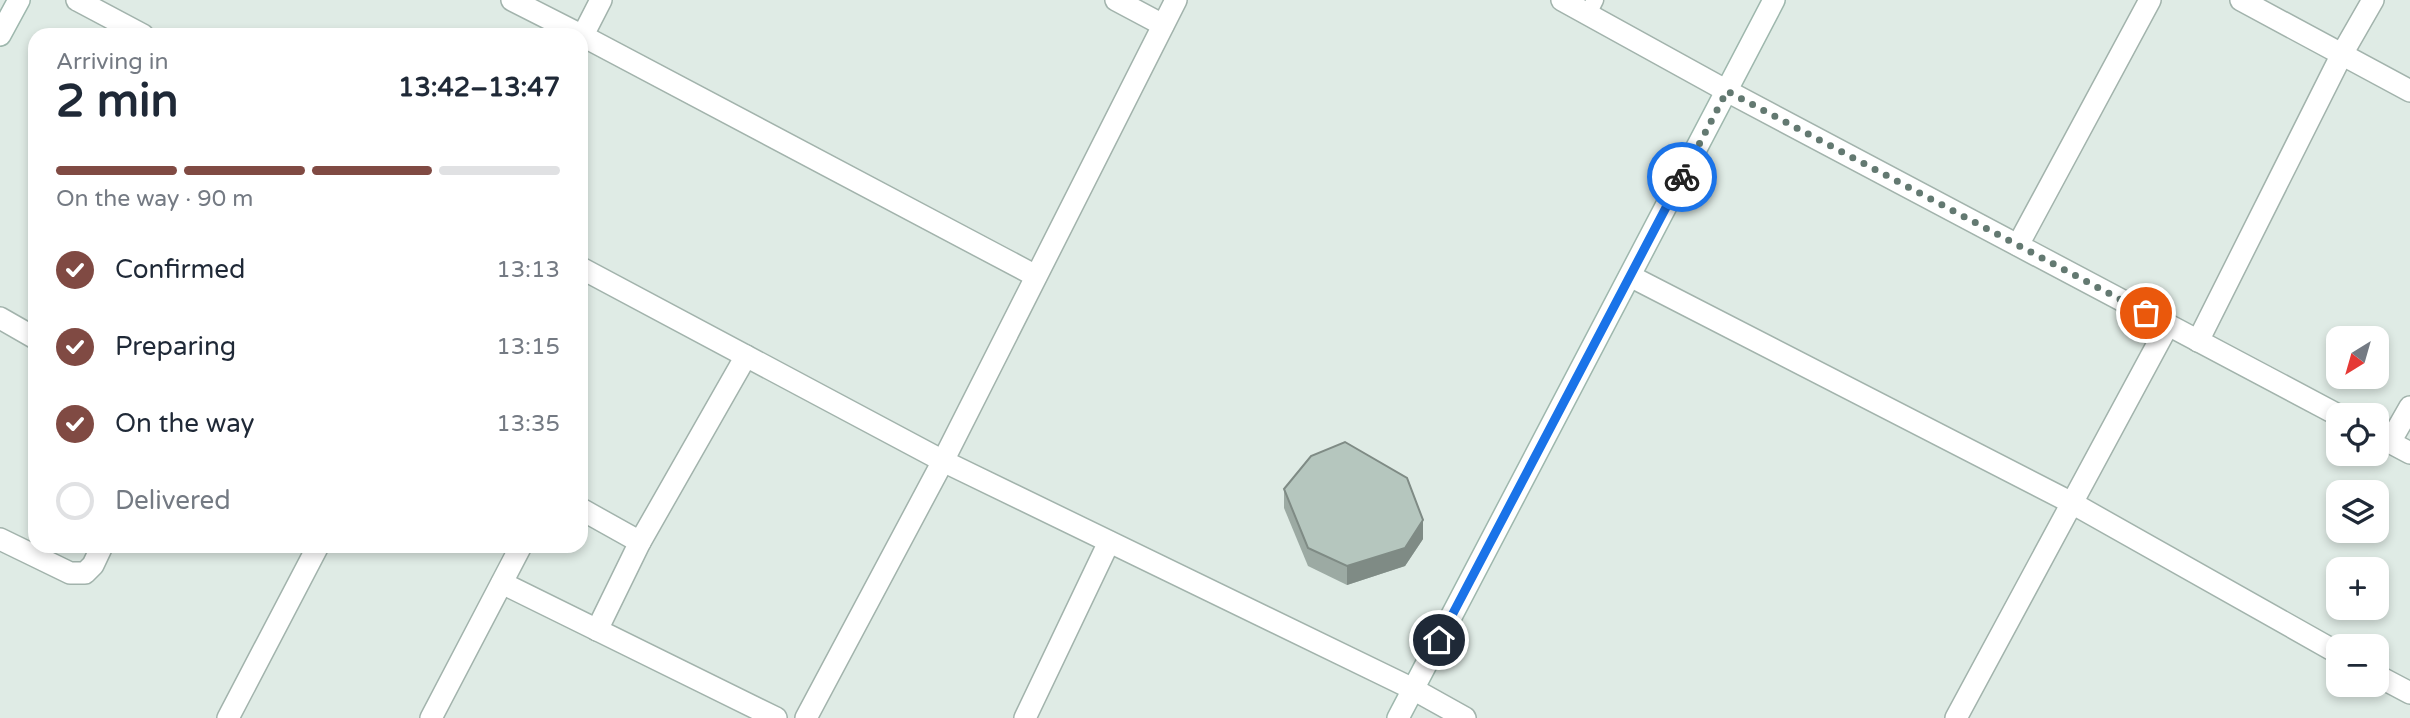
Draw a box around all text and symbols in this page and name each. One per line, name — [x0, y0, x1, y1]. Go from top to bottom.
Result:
text: Arriving in — [56, 48, 169, 76]
text: 13:42–13:47 — [398, 72, 560, 103]
text: 2 min — [56, 74, 179, 129]
courier — [1647, 142, 1717, 212]
icon: bike — [1663, 158, 1701, 196]
text: On the way · 90 m — [56, 185, 253, 213]
icon: check — [56, 251, 94, 289]
text: Confirmed — [115, 254, 245, 285]
text: 13:13 — [496, 256, 560, 284]
pin — [2116, 283, 2176, 343]
icon: bag — [2127, 294, 2165, 332]
north arrow — [2326, 326, 2389, 388]
map controls — [2326, 326, 2389, 697]
icon: check — [56, 328, 94, 366]
text: Preparing — [115, 331, 236, 362]
text: 13:15 — [496, 333, 560, 361]
button: locate — [2326, 403, 2389, 466]
icon: check — [56, 405, 94, 443]
text: On the way — [115, 408, 255, 439]
text: 13:35 — [496, 410, 560, 438]
button: layers — [2326, 480, 2389, 543]
text: Delivered — [115, 485, 231, 516]
button: + — [2326, 557, 2389, 620]
pin — [1409, 610, 1469, 670]
icon: home — [1420, 621, 1458, 659]
button: − — [2326, 634, 2389, 697]

